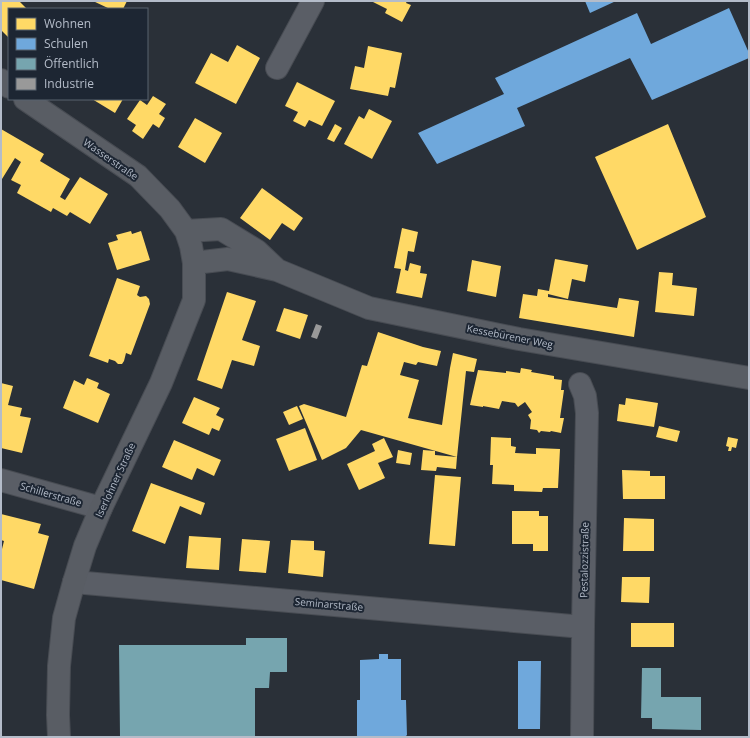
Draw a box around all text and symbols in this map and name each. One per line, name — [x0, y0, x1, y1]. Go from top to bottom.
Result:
legend — [8, 8, 148, 100]
text: Wohnen — [44, 15, 91, 32]
text: Schulen — [44, 35, 88, 52]
text: Öffentlich — [44, 55, 99, 72]
text: Industrie — [44, 75, 94, 92]
street label: Wasserstraße — [81, 135, 141, 183]
street label: Kessebürener Weg — [466, 321, 555, 351]
street label: Iserlohner Straße — [92, 440, 139, 520]
street label: Schillerstraße — [19, 479, 84, 510]
street label: Pestalozzistraße — [576, 522, 592, 598]
street label: Seminarstraße — [294, 594, 364, 614]

